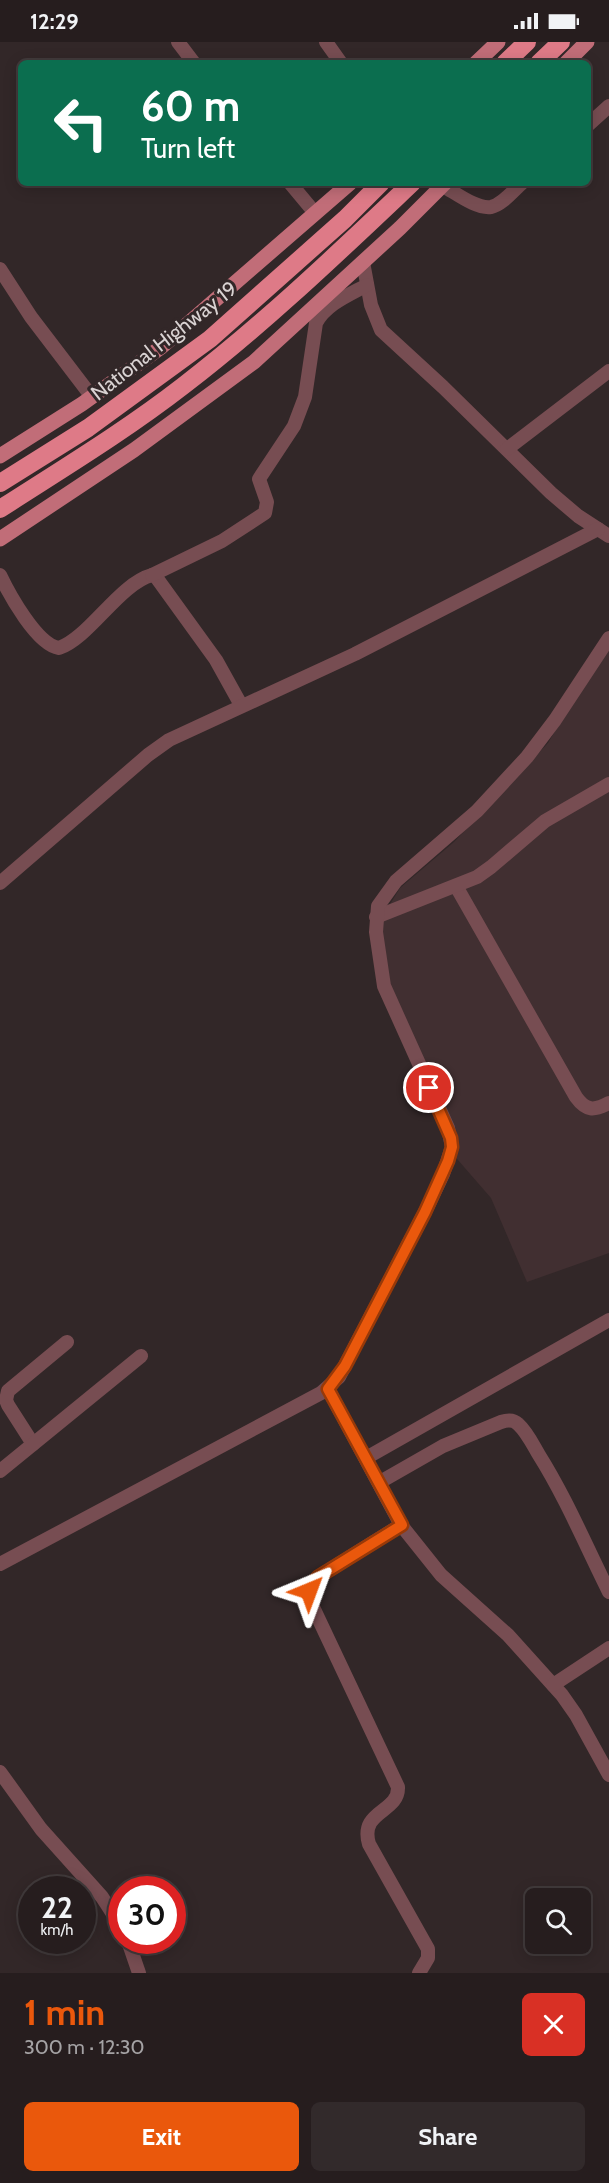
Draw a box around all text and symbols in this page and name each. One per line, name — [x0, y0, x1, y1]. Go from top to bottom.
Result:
text: 12:29 — [30, 8, 79, 35]
text: 60 m — [141, 80, 240, 132]
icon: left — [42, 84, 120, 162]
text: Turn left — [141, 132, 235, 165]
street label: National Highway 19 — [86, 276, 242, 405]
pin — [403, 1062, 454, 1113]
icon: arrive — [412, 1071, 445, 1104]
position arrow — [277, 1559, 341, 1623]
speed limit sign: 30 — [108, 1876, 186, 1954]
map controls — [525, 1888, 591, 1954]
button: search — [525, 1888, 591, 1954]
text: 22 — [41, 1889, 73, 1926]
text: km/h — [41, 1921, 73, 1939]
text: 1 min — [24, 1990, 105, 2034]
button: close — [522, 1993, 585, 2056]
text: 300 m · 12:30 — [24, 2035, 144, 2059]
button: Exit — [24, 2102, 299, 2171]
button: Share — [311, 2102, 585, 2171]

